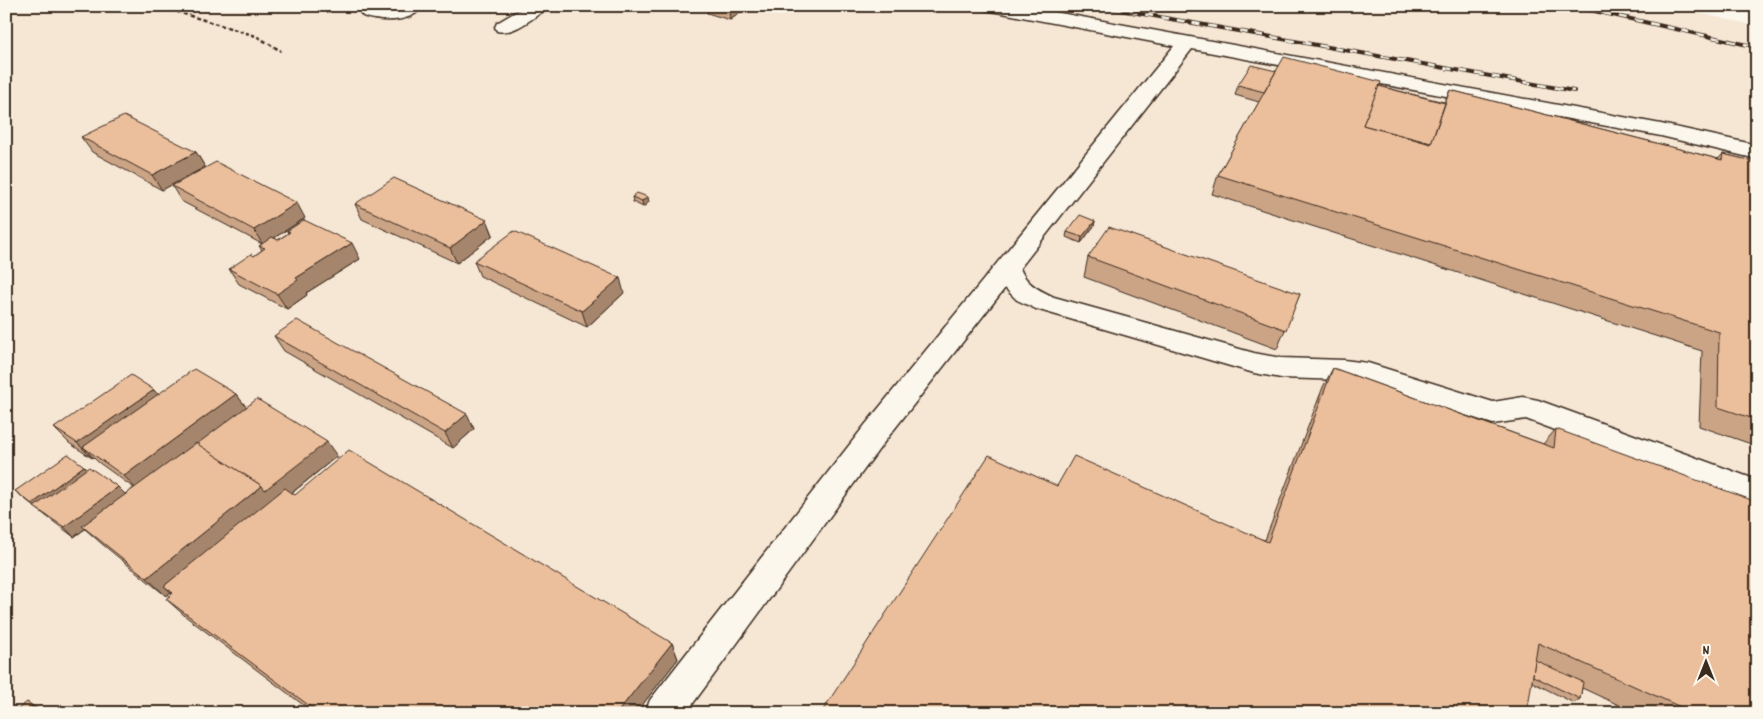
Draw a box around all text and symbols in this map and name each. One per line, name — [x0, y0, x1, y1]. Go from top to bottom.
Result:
north arrow — [1680, 636, 1730, 686]
text: N — [1703, 641, 1710, 661]

